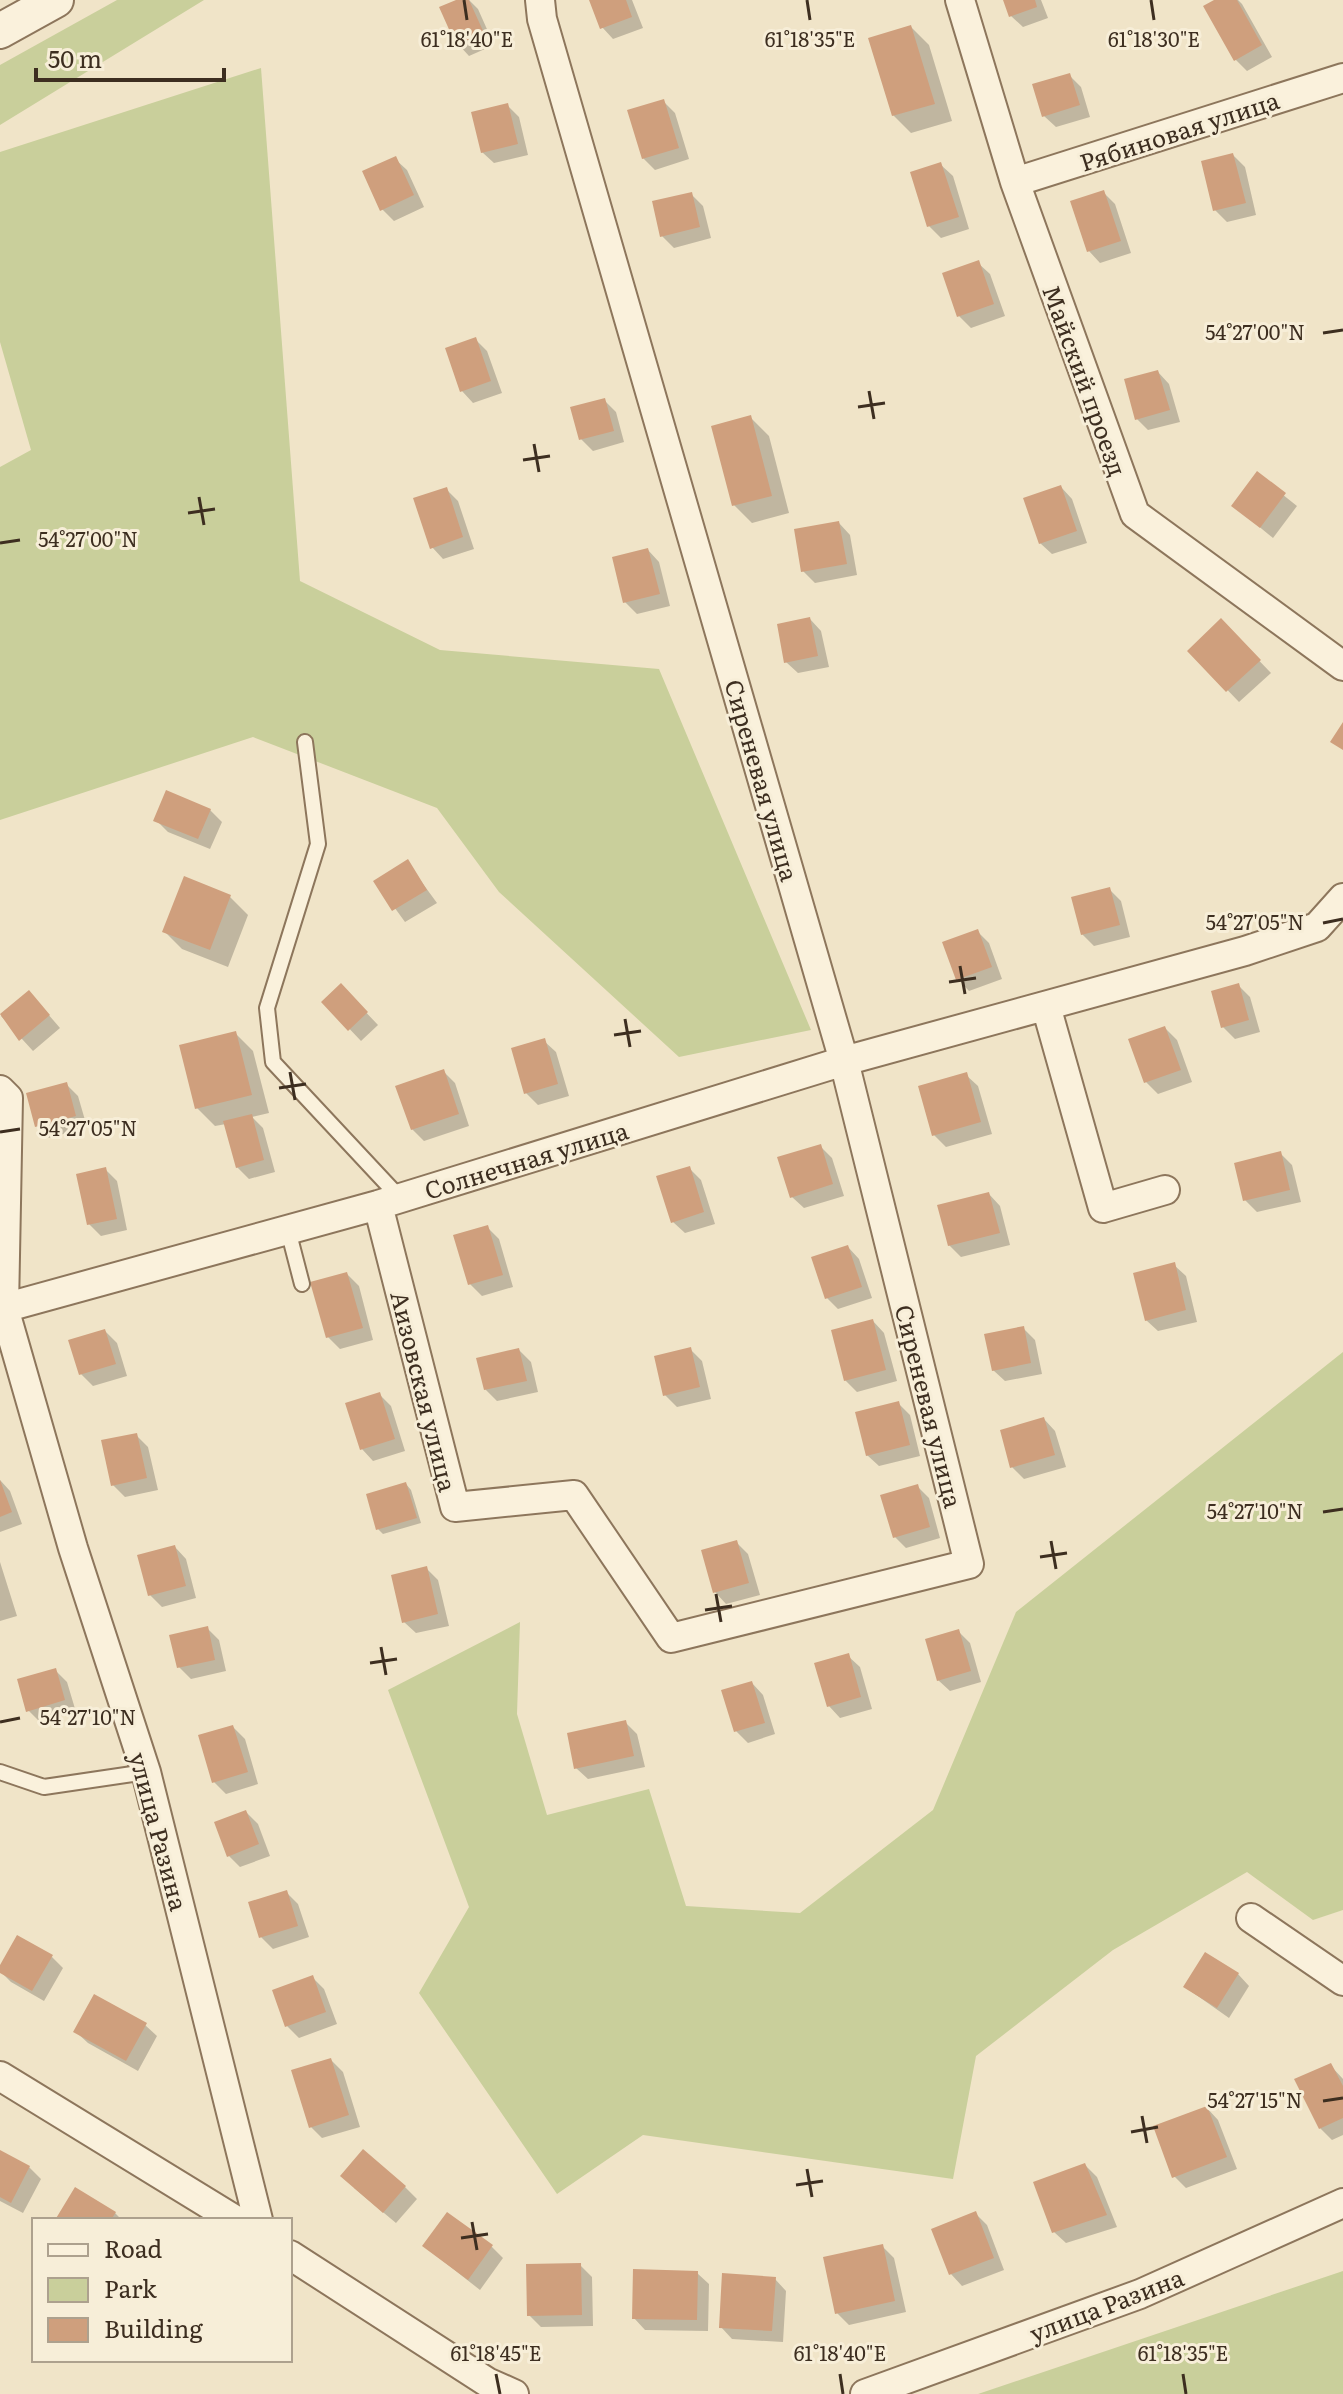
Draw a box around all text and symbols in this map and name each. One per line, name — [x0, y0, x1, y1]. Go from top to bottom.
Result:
text: 61°18'40"E — [421, 23, 513, 53]
text: 61°18'35"E — [765, 23, 855, 53]
text: 61°18'30"E — [1108, 23, 1200, 53]
scale bar — [36, 32, 224, 82]
text: 50 m — [48, 40, 102, 75]
street label: Рябиновая улица — [1075, 81, 1283, 179]
street label: Майский проезд — [1035, 280, 1137, 480]
text: 54°27'00"N — [1205, 316, 1305, 346]
text: 54°27'00"N — [38, 523, 138, 553]
street label: Сиреневая улица — [717, 675, 809, 885]
text: 54°27'05"N — [1206, 906, 1304, 936]
street label: Солнечная улица — [420, 1111, 632, 1207]
text: 54°27'05"N — [39, 1112, 137, 1142]
street label: Аизовская улица — [383, 1287, 467, 1495]
street label: Сиреневая улица — [888, 1301, 972, 1511]
text: 54°27'10"N — [1207, 1495, 1303, 1525]
text: 54°27'10"N — [40, 1701, 136, 1731]
street label: улица Разина — [122, 1748, 198, 1914]
text: 54°27'15"N — [1208, 2084, 1302, 2114]
legend — [32, 2218, 292, 2362]
text: Road — [104, 2230, 163, 2265]
street label: улица Разина — [1024, 2258, 1188, 2350]
text: Park — [104, 2270, 157, 2305]
text: Building — [104, 2310, 203, 2345]
text: 61°18'45"E — [451, 2337, 541, 2367]
text: 61°18'40"E — [794, 2337, 886, 2367]
text: 61°18'35"E — [1138, 2337, 1228, 2367]

